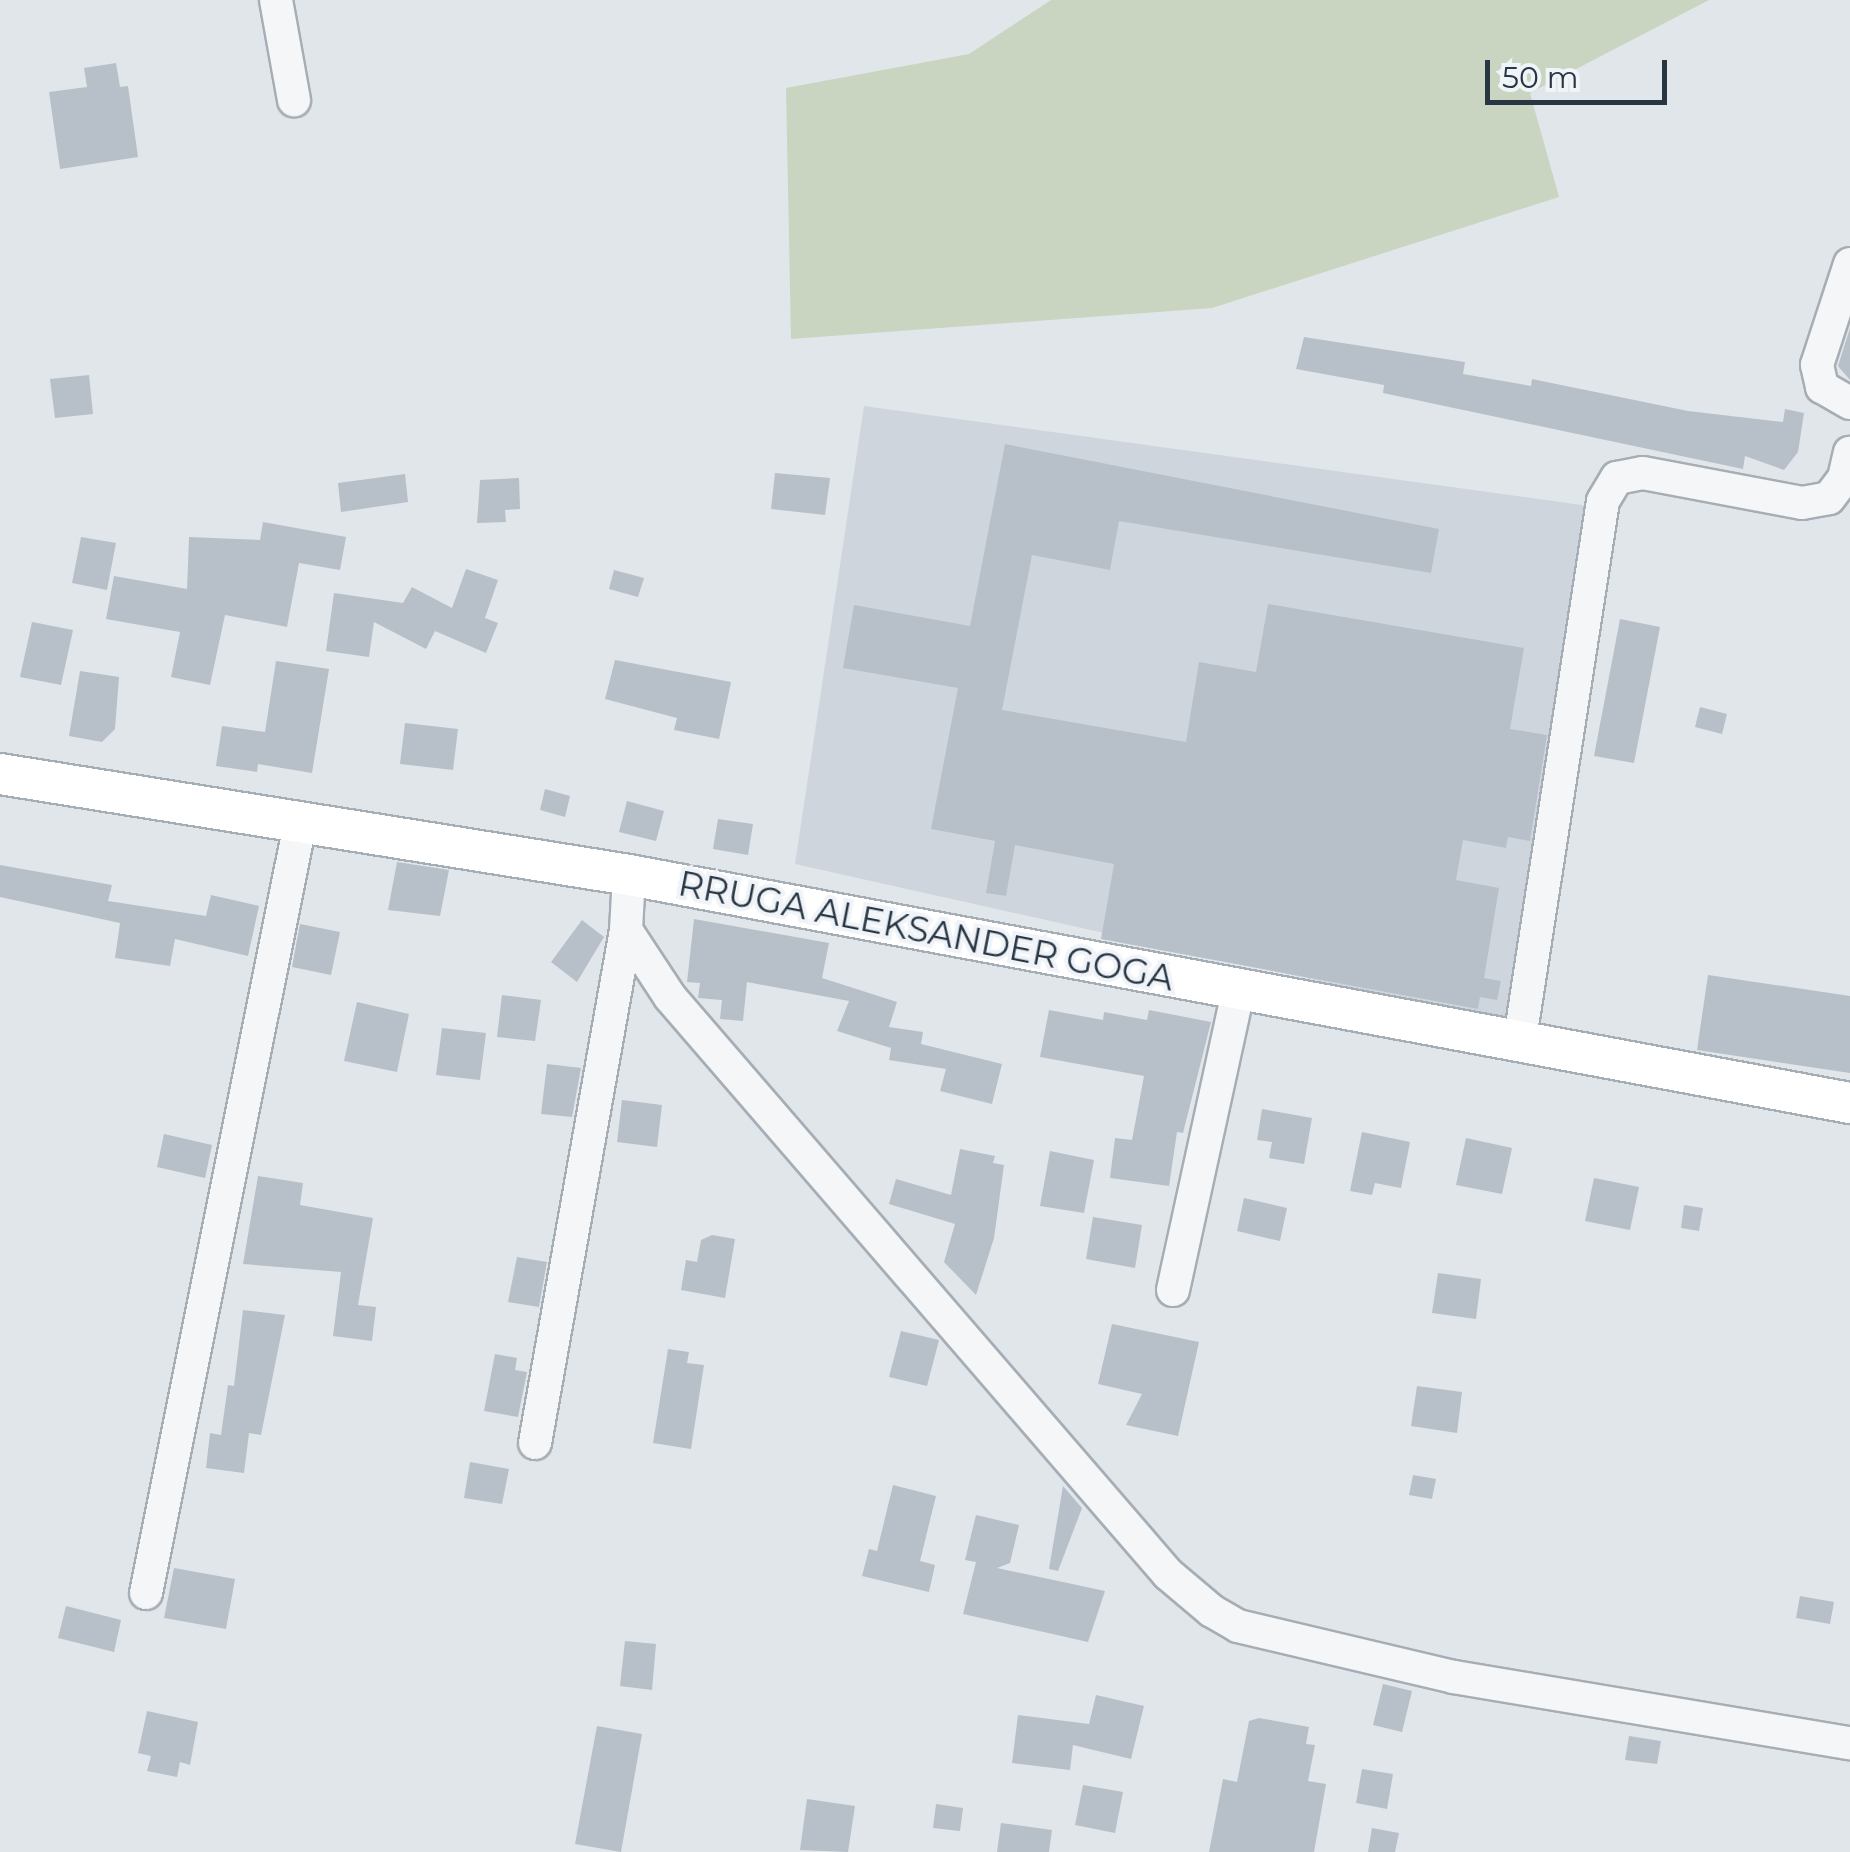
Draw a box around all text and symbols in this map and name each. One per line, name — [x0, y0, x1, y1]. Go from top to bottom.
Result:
scale bar — [1490, 40, 1672, 102]
text: 50 m — [1502, 59, 1579, 96]
street label: RRUGA ALEKSANDER GOGA — [675, 862, 1177, 1000]

